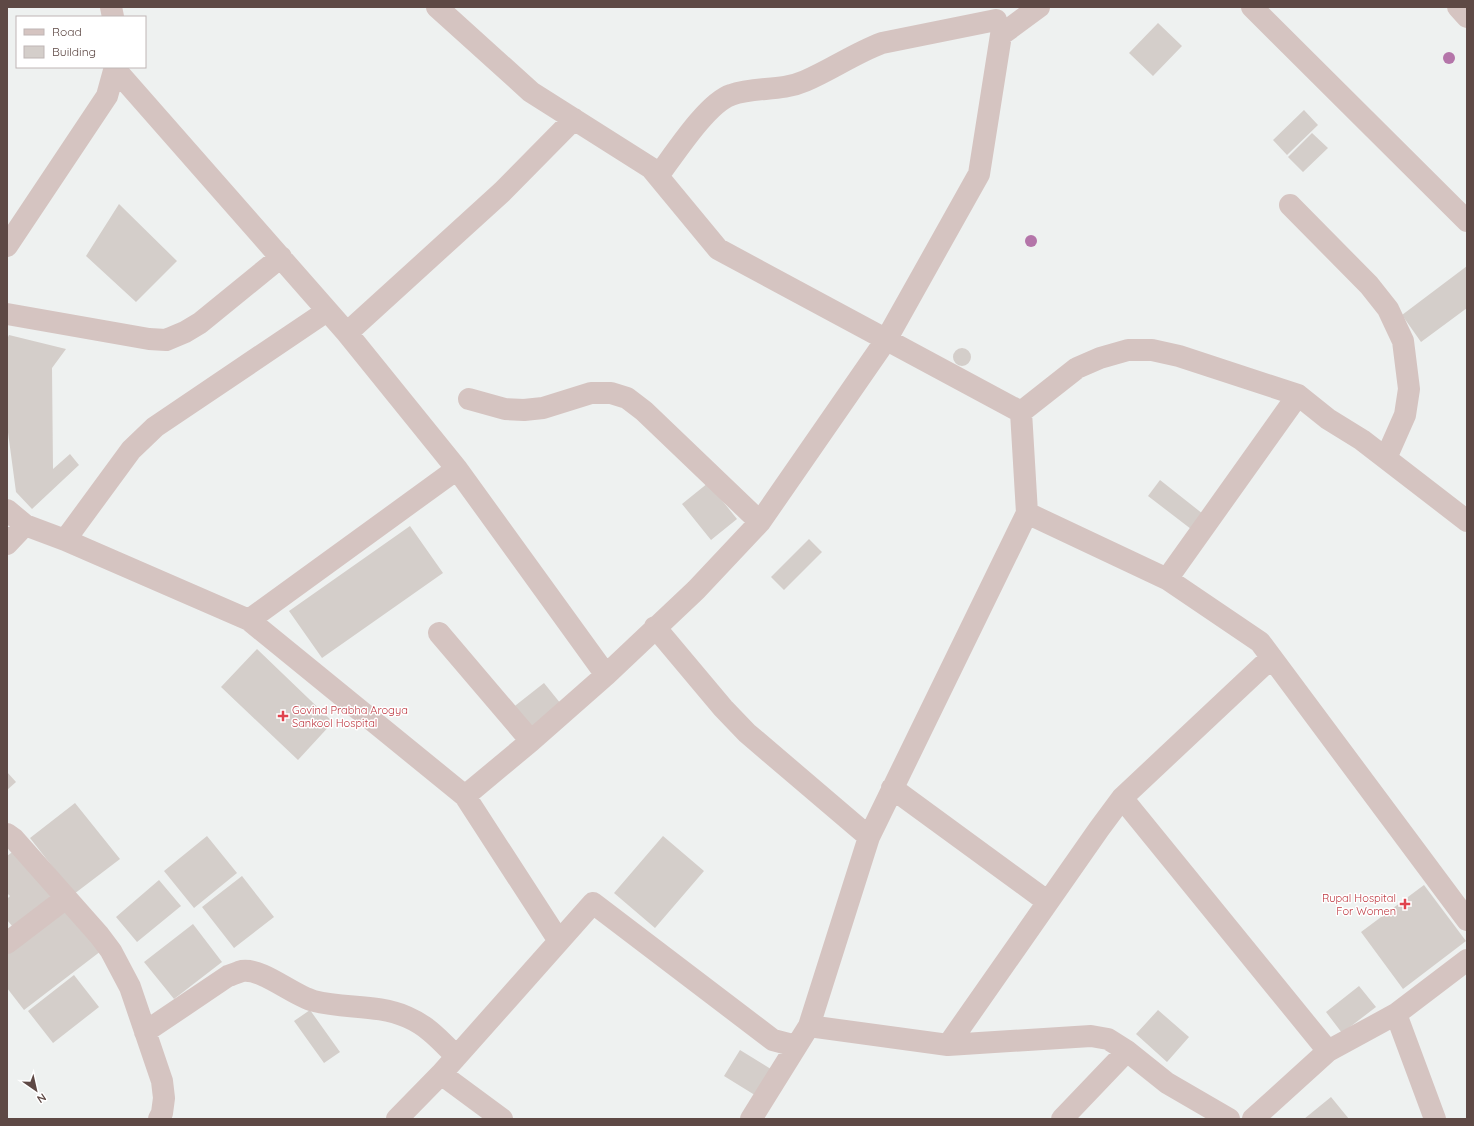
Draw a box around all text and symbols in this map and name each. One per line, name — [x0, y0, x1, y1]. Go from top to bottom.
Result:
legend — [16, 16, 146, 68]
text: Road — [52, 24, 82, 39]
text: Building — [52, 44, 96, 59]
place label: Govind Prabha Arogya Sankool Hospital — [292, 703, 408, 730]
marker: Govind Prabha Arogya Sankool Hospital — [277, 710, 289, 722]
place label: Rupal Hospital For Women — [1322, 891, 1396, 918]
marker: Rupal Hospital For Women — [1399, 898, 1411, 910]
north arrow — [16, 1070, 56, 1110]
text: N — [34, 1090, 49, 1106]

